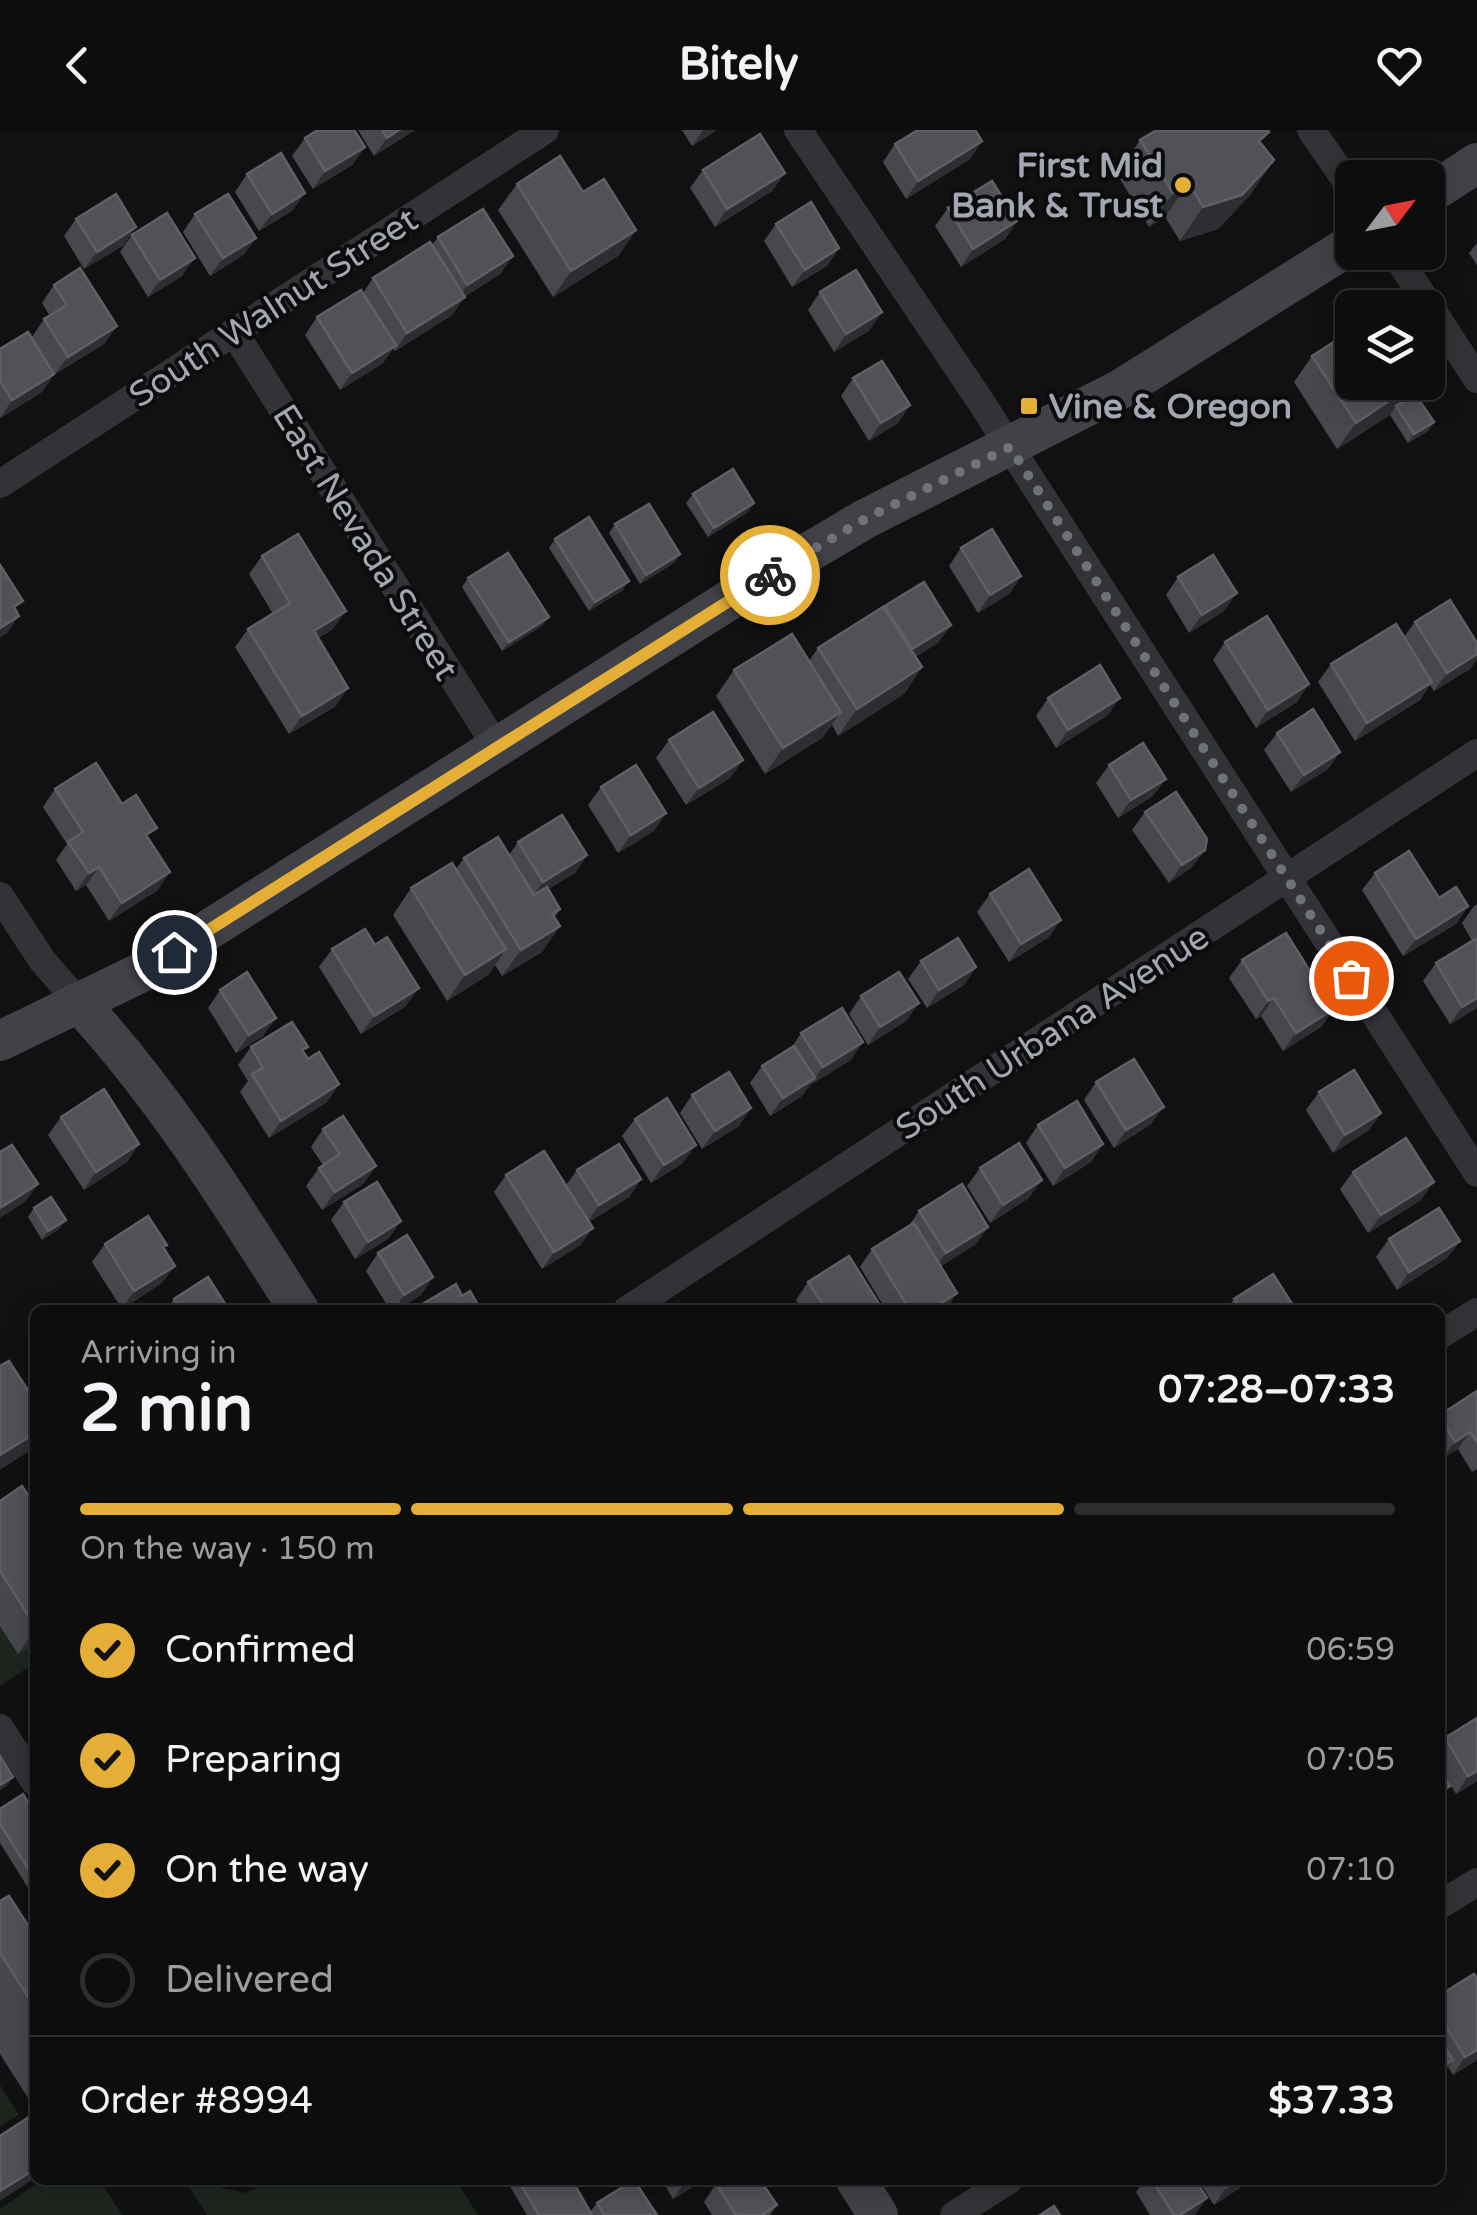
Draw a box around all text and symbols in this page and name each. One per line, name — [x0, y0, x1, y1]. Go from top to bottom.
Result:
icon: back — [50, 38, 105, 93]
text: Bitely — [679, 38, 798, 92]
icon: heart — [1372, 38, 1427, 93]
place label: First Mid Bank & Trust — [951, 145, 1164, 227]
north arrow — [1335, 160, 1445, 270]
map controls — [1335, 160, 1445, 400]
marker: First Mid Bank & Trust — [1172, 174, 1194, 196]
street label: South Walnut Street — [121, 199, 426, 417]
button: layers — [1335, 290, 1445, 400]
place label: Vine & Oregon — [1049, 386, 1292, 428]
marker: Vine & Oregon — [1018, 395, 1040, 417]
street label: East Nevada Street — [263, 397, 467, 688]
courier — [720, 525, 820, 625]
icon: bike — [743, 548, 798, 603]
pin — [132, 910, 217, 995]
street label: South Urbana Avenue — [888, 916, 1217, 1150]
icon: home — [147, 925, 202, 980]
pin — [1309, 936, 1394, 1021]
icon: bag — [1324, 951, 1379, 1006]
text: Arriving in — [80, 1334, 237, 1372]
text: 07:28–07:33 — [1158, 1367, 1395, 1413]
text: 2 min — [80, 1370, 253, 1449]
text: On the way · 150 m — [80, 1530, 375, 1568]
icon: check — [80, 1623, 135, 1678]
text: Confirmed — [165, 1627, 356, 1673]
text: 06:59 — [1306, 1631, 1395, 1669]
icon: check — [80, 1733, 135, 1788]
text: Preparing — [165, 1737, 342, 1783]
text: 07:05 — [1306, 1741, 1395, 1779]
icon: check — [80, 1843, 135, 1898]
text: On the way — [165, 1847, 369, 1893]
text: 07:10 — [1306, 1851, 1395, 1889]
text: Delivered — [165, 1957, 334, 2003]
text: Order #8994 — [80, 2078, 313, 2124]
text: $37.33 — [1268, 2078, 1395, 2124]

